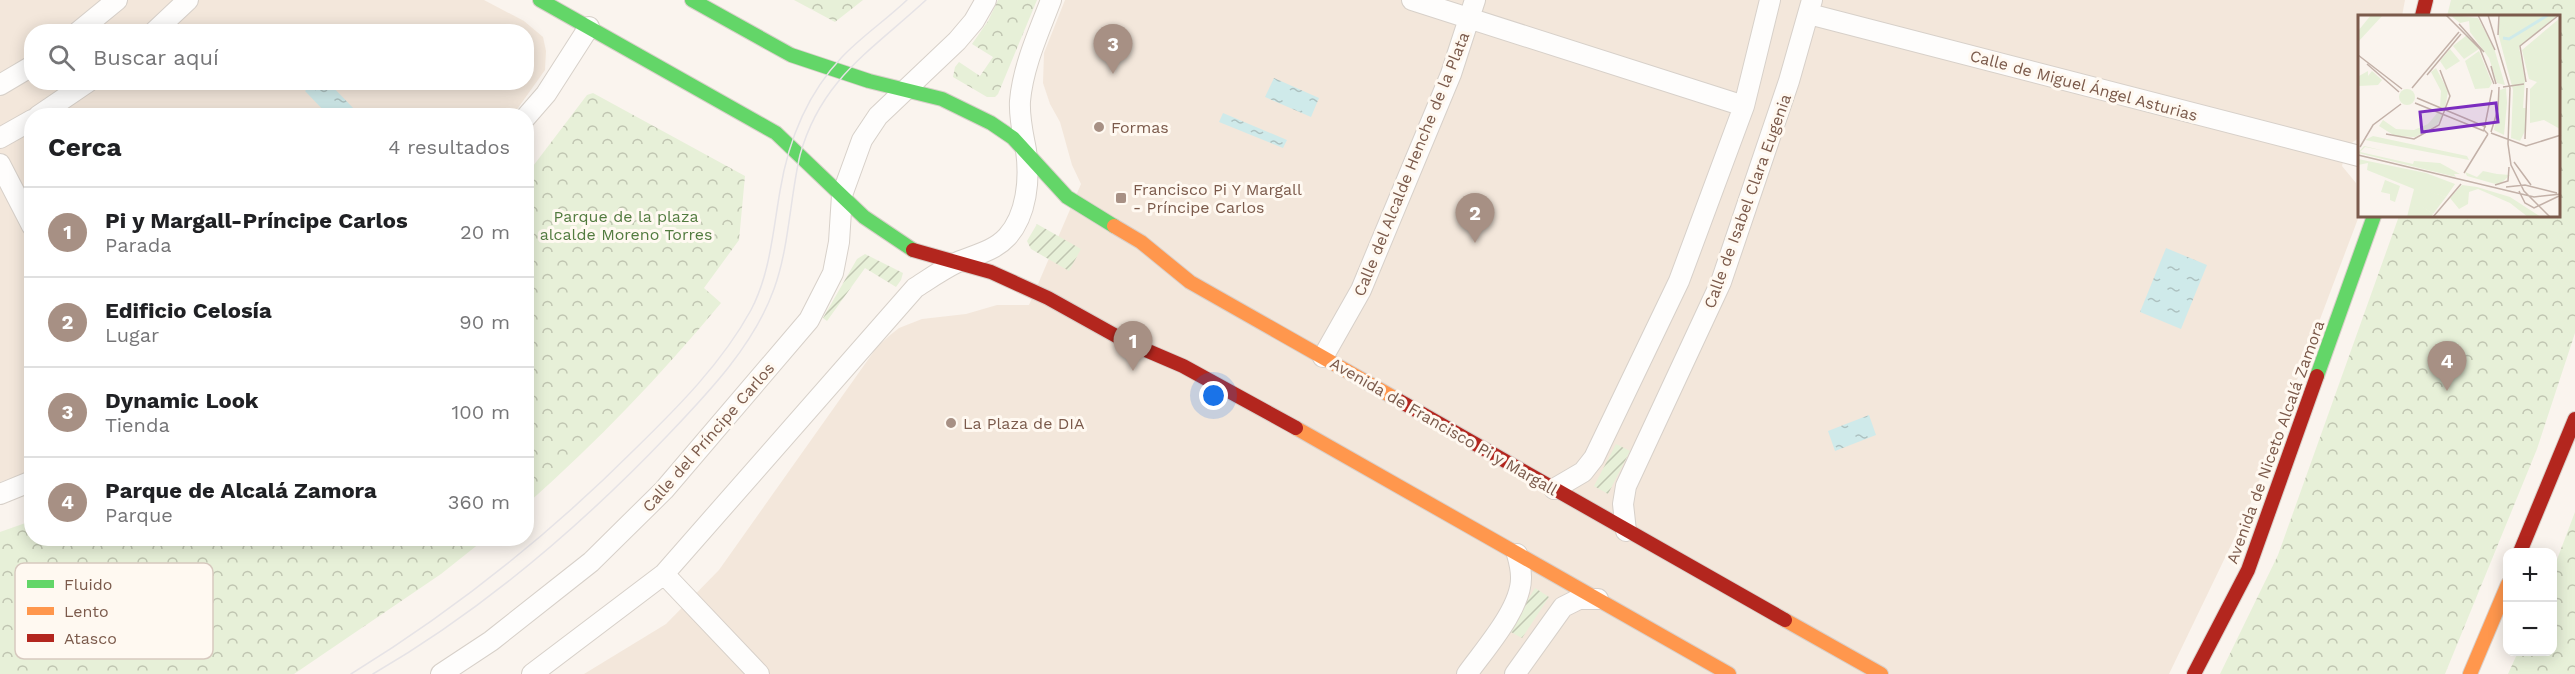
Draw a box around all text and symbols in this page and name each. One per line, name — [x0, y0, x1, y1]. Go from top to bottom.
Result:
inset map — [2358, 15, 2560, 218]
search box — [24, 24, 534, 90]
pin: 3 — [1094, 25, 1132, 74]
street label: Calle del Alcalde Henche de la Plata — [1350, 29, 1473, 299]
icon: search — [45, 41, 78, 74]
text: Buscar aquí — [93, 45, 219, 70]
street label: Calle de Miguel Ángel Asturias — [1968, 46, 2200, 125]
street label: Calle de Isabel Clara Eugenia — [1700, 91, 1795, 311]
place label: Formas — [1111, 118, 1169, 137]
marker: Formas — [1092, 120, 1106, 134]
text: Cerca — [48, 132, 122, 162]
text: 4 resultados — [388, 135, 510, 159]
place label: Francisco Pi Y Margall - Príncipe Carlos — [1133, 180, 1302, 217]
marker: Francisco Pi Y Margall - Príncipe Carlos — [1114, 191, 1128, 205]
pin: 2 — [1456, 194, 1494, 243]
park label: Parque de la plaza alcalde Moreno Torres — [540, 207, 712, 244]
text: Pi y Margall-Príncipe Carlos — [105, 208, 408, 233]
text: 1 — [63, 220, 72, 244]
text: 20 m — [460, 220, 510, 244]
text: Parada — [105, 233, 172, 257]
text: Edificio Celosía — [105, 298, 272, 323]
text: 2 — [62, 310, 73, 334]
text: 90 m — [459, 310, 510, 334]
street label: Avenida de Niceto Alcalá Zamora — [2222, 318, 2328, 566]
pin: 1 — [1114, 322, 1152, 371]
text: Lugar — [105, 323, 159, 347]
pin: 4 — [2428, 342, 2466, 391]
street label: Avenida de Francisco Pi y Margall — [1327, 353, 1561, 500]
street label: Calle del Príncipe Carlos — [638, 359, 778, 516]
your location — [1199, 381, 1228, 410]
text: Dynamic Look — [105, 388, 259, 413]
text: 3 — [62, 400, 73, 424]
text: 100 m — [451, 400, 510, 424]
text: Tienda — [105, 413, 170, 437]
place label: La Plaza de DIA — [963, 414, 1085, 433]
marker: La Plaza de DIA — [944, 416, 958, 430]
text: Parque de Alcalá Zamora — [105, 478, 377, 503]
text: 4 — [61, 490, 74, 514]
text: 360 m — [448, 490, 510, 514]
text: Parque — [105, 503, 173, 527]
map controls — [2503, 548, 2557, 656]
button: + — [2503, 548, 2557, 602]
legend — [15, 563, 213, 659]
text: Fluido — [64, 575, 112, 594]
text: Lento — [64, 602, 109, 621]
button: − — [2503, 602, 2557, 656]
text: Atasco — [64, 629, 117, 648]

